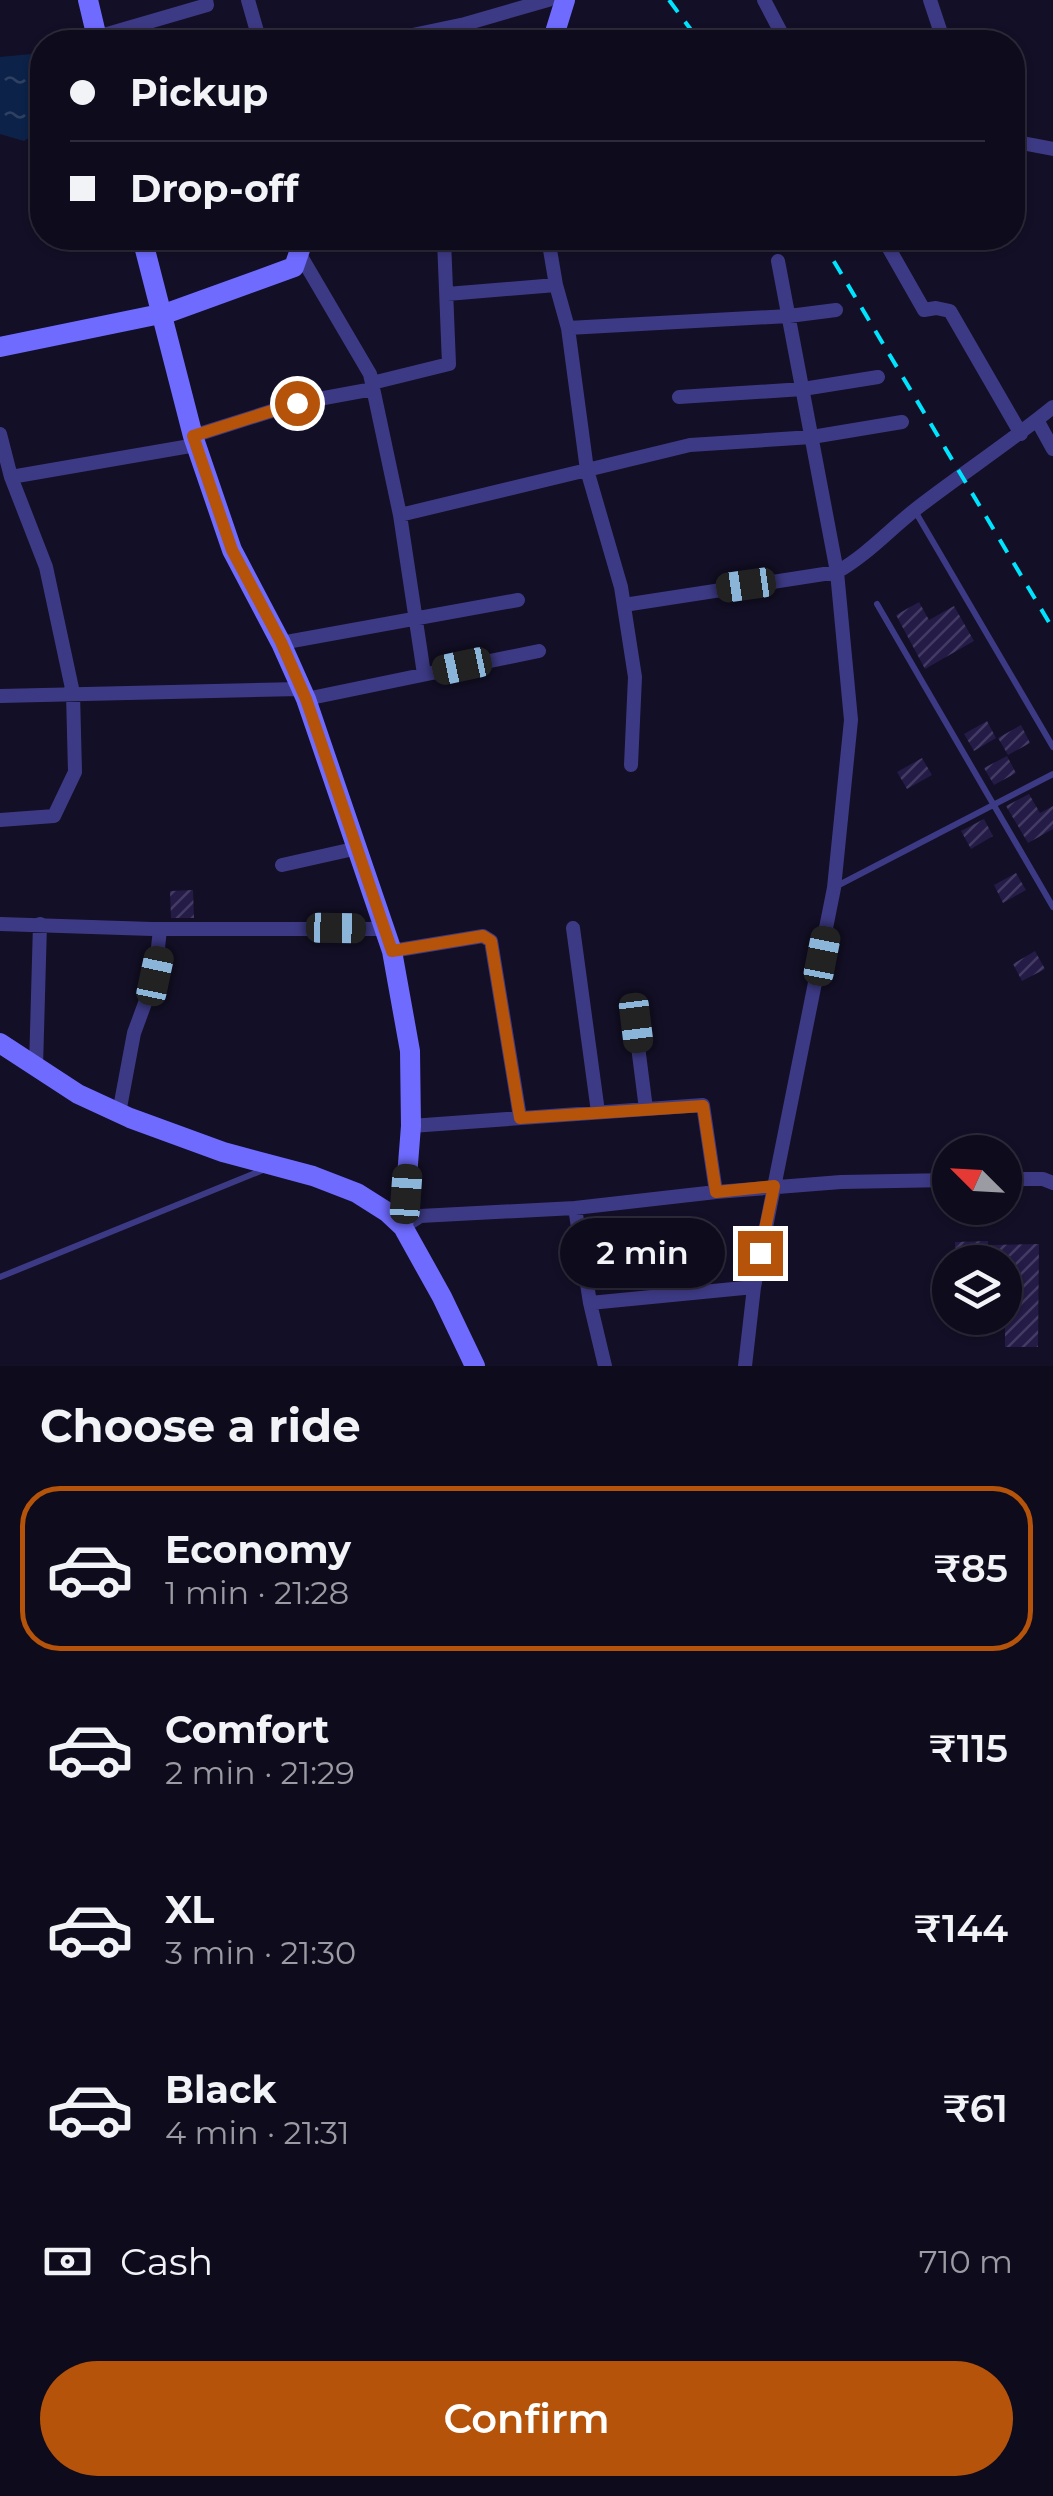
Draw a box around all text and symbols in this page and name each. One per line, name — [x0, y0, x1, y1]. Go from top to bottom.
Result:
text: Pickup — [130, 69, 268, 116]
text: Drop-off — [130, 165, 299, 212]
route start — [275, 381, 320, 426]
car — [714, 566, 778, 604]
car — [430, 645, 494, 687]
car — [306, 912, 366, 944]
car — [802, 924, 842, 988]
car — [134, 944, 176, 1008]
car — [617, 991, 655, 1055]
north arrow — [932, 1135, 1022, 1225]
map controls — [932, 1135, 1022, 1335]
car — [389, 1163, 423, 1225]
callout: 2 min — [560, 1218, 725, 1288]
route end — [738, 1231, 783, 1276]
text: 2 min — [596, 1233, 689, 1272]
button: layers — [932, 1245, 1022, 1335]
text: Choose a ride — [40, 1398, 361, 1453]
icon: car — [45, 1524, 135, 1614]
text: Economy — [165, 1526, 351, 1573]
text: ₹85 — [934, 1545, 1008, 1592]
text: 1 min · 21:28 — [165, 1573, 349, 1612]
icon: car — [45, 1704, 135, 1794]
text: Comfort — [165, 1706, 329, 1753]
text: ₹115 — [929, 1725, 1008, 1772]
text: 2 min · 21:29 — [165, 1753, 355, 1792]
icon: car — [45, 1884, 135, 1974]
text: XL — [165, 1886, 214, 1933]
text: ₹144 — [914, 1905, 1008, 1952]
text: 3 min · 21:30 — [165, 1933, 356, 1972]
icon: car — [45, 2064, 135, 2154]
text: Black — [165, 2066, 276, 2113]
text: ₹61 — [943, 2085, 1008, 2132]
text: 4 min · 21:31 — [165, 2113, 350, 2152]
icon: cash — [40, 2234, 95, 2289]
text: Cash — [120, 2238, 213, 2285]
text: 710 m — [919, 2242, 1013, 2281]
button: Confirm — [40, 2361, 1013, 2476]

